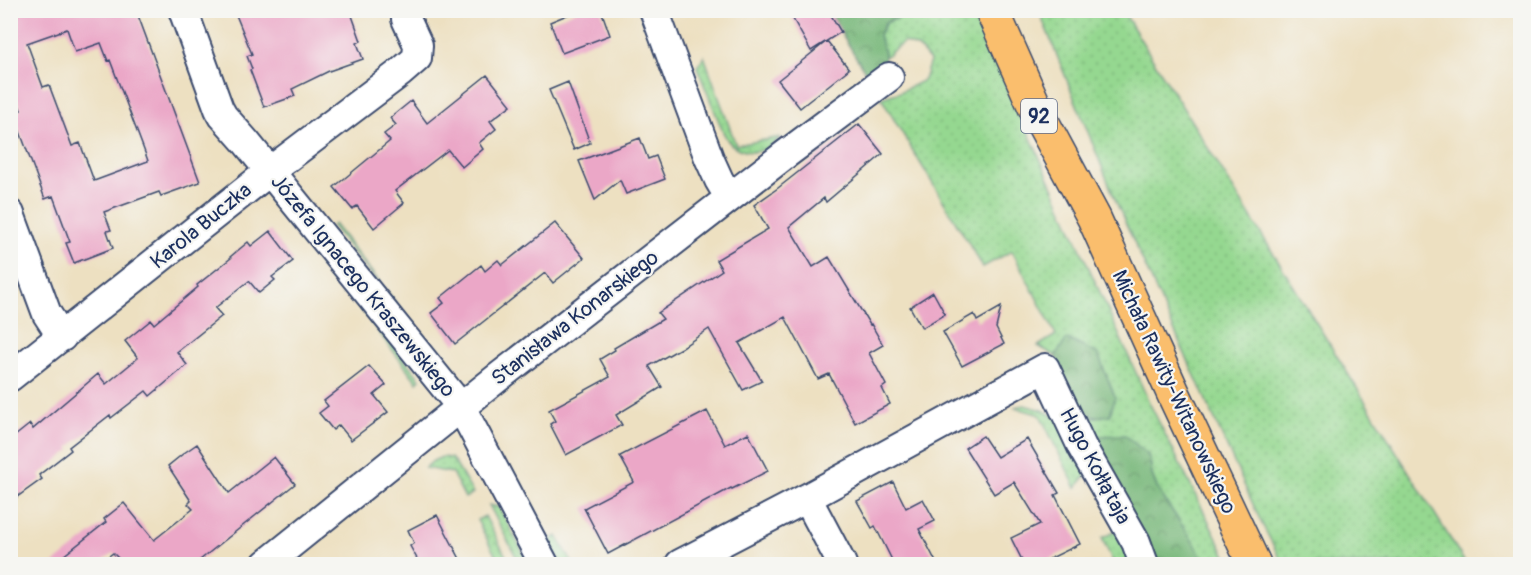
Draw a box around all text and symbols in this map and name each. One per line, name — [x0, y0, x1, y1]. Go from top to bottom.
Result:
road number: 92 — [1021, 99, 1057, 133]
street label: Józefa Ignacego Kraszewskiego — [265, 169, 461, 403]
street label: Karola Buczka — [145, 177, 257, 275]
street label: Stanisława Konarskiego — [486, 244, 664, 392]
street label: Michała Rawity-Witanowskiego — [1106, 266, 1242, 518]
street label: Hugo Kołłątaja — [1053, 403, 1137, 529]

